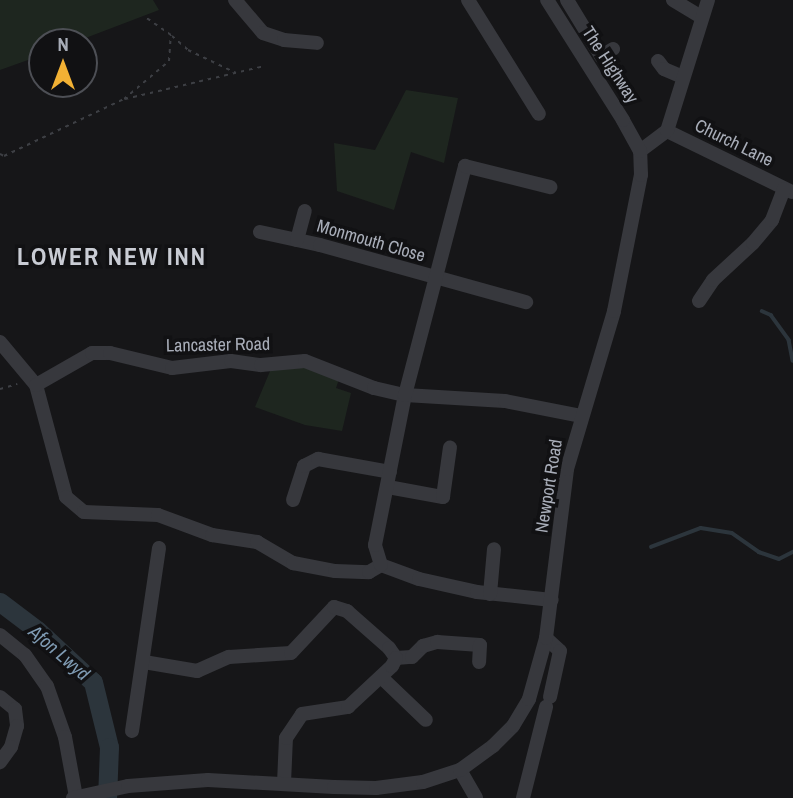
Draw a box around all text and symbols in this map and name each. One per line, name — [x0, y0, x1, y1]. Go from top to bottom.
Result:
street label: The Highway — [577, 23, 643, 107]
north arrow — [28, 28, 98, 98]
text: N — [57, 31, 69, 57]
street label: Church Lane — [691, 115, 777, 171]
street label: Monmouth Close — [314, 215, 428, 267]
district label: LOWER NEW INN — [19, 243, 205, 271]
street label: Lancaster Road — [166, 333, 270, 357]
street label: Newport Road — [531, 438, 567, 534]
water label: Afon Lwyd — [24, 621, 94, 685]

